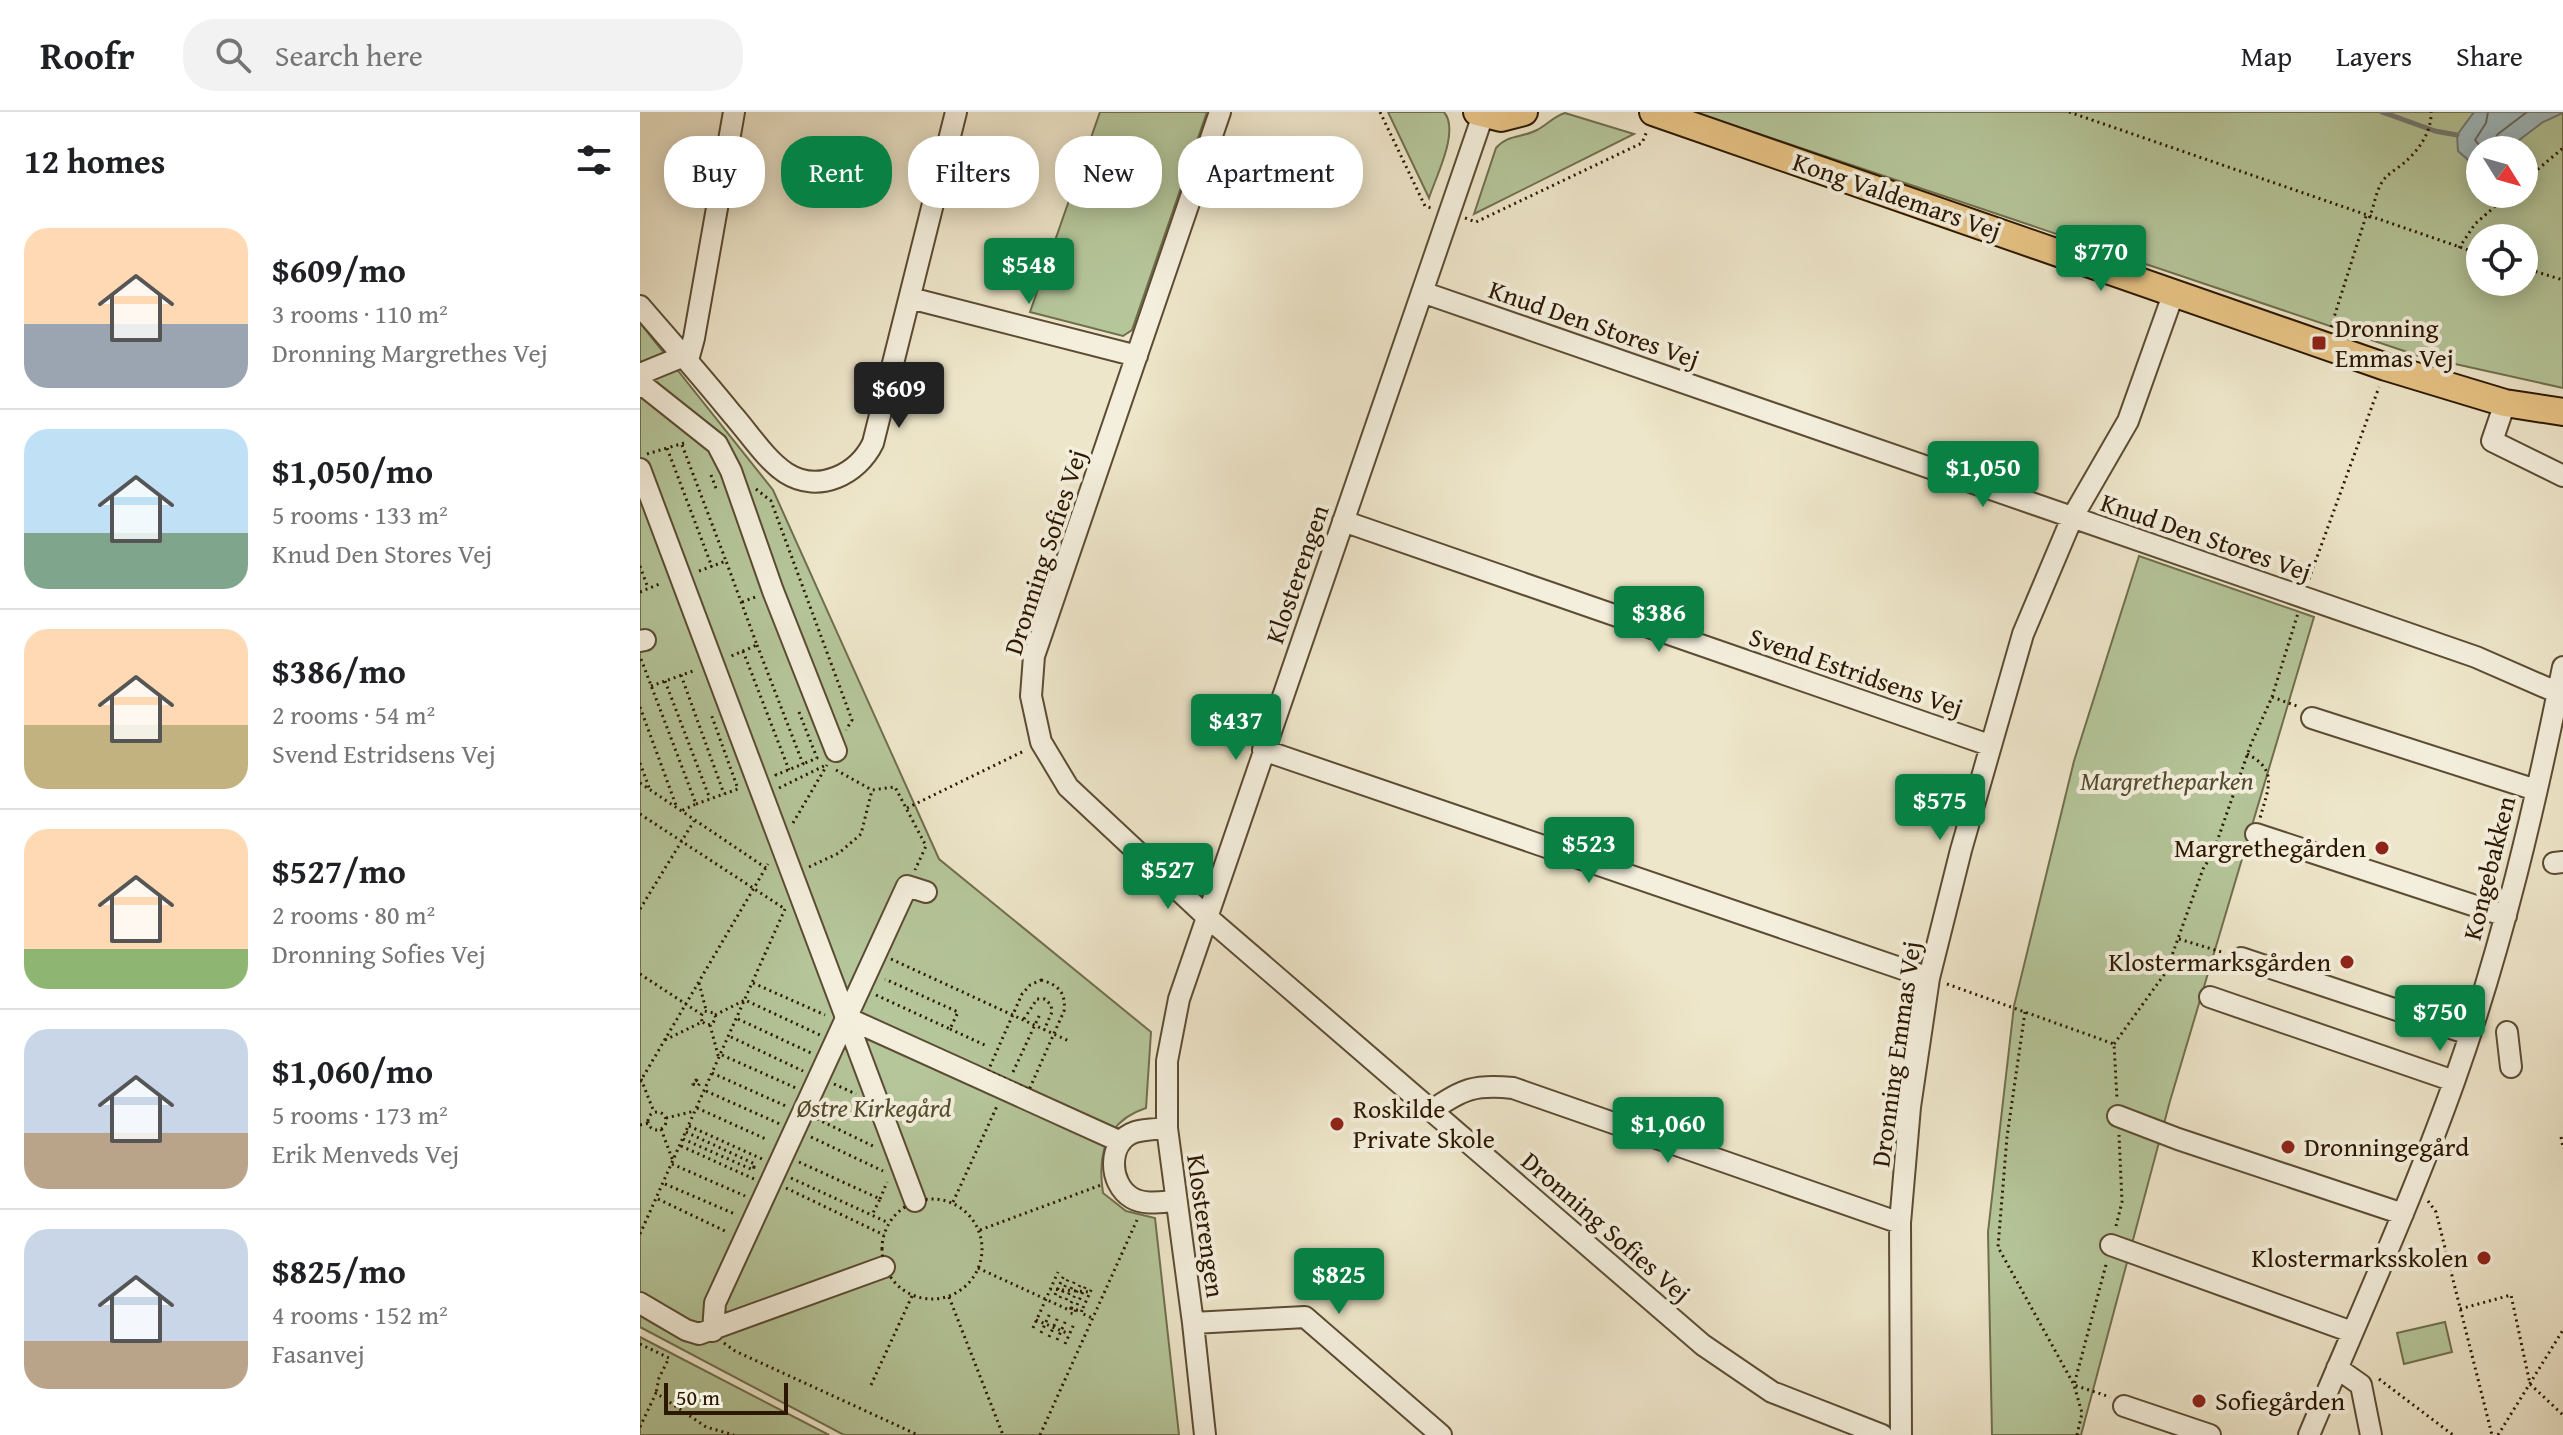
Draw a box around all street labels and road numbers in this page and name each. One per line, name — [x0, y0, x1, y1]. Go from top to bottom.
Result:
street label: Kong Valdemars Vej — [1788, 142, 2007, 249]
street label: Knud Den Stores Vej — [1484, 269, 1705, 378]
street label: Dronning Sofies Vej — [993, 444, 1096, 659]
street label: Knud Den Stores Vej — [2096, 482, 2317, 591]
street label: Klosterengen — [1255, 499, 1339, 649]
street label: Svend Estridsens Vej — [1744, 617, 1968, 726]
street label: Kongebakken — [2452, 792, 2525, 944]
street label: Dronning Emmas Vej — [1860, 938, 1931, 1169]
street label: Dronning Sofies Vej — [1513, 1142, 1700, 1311]
street label: Klosterengen — [1177, 1152, 1236, 1301]

